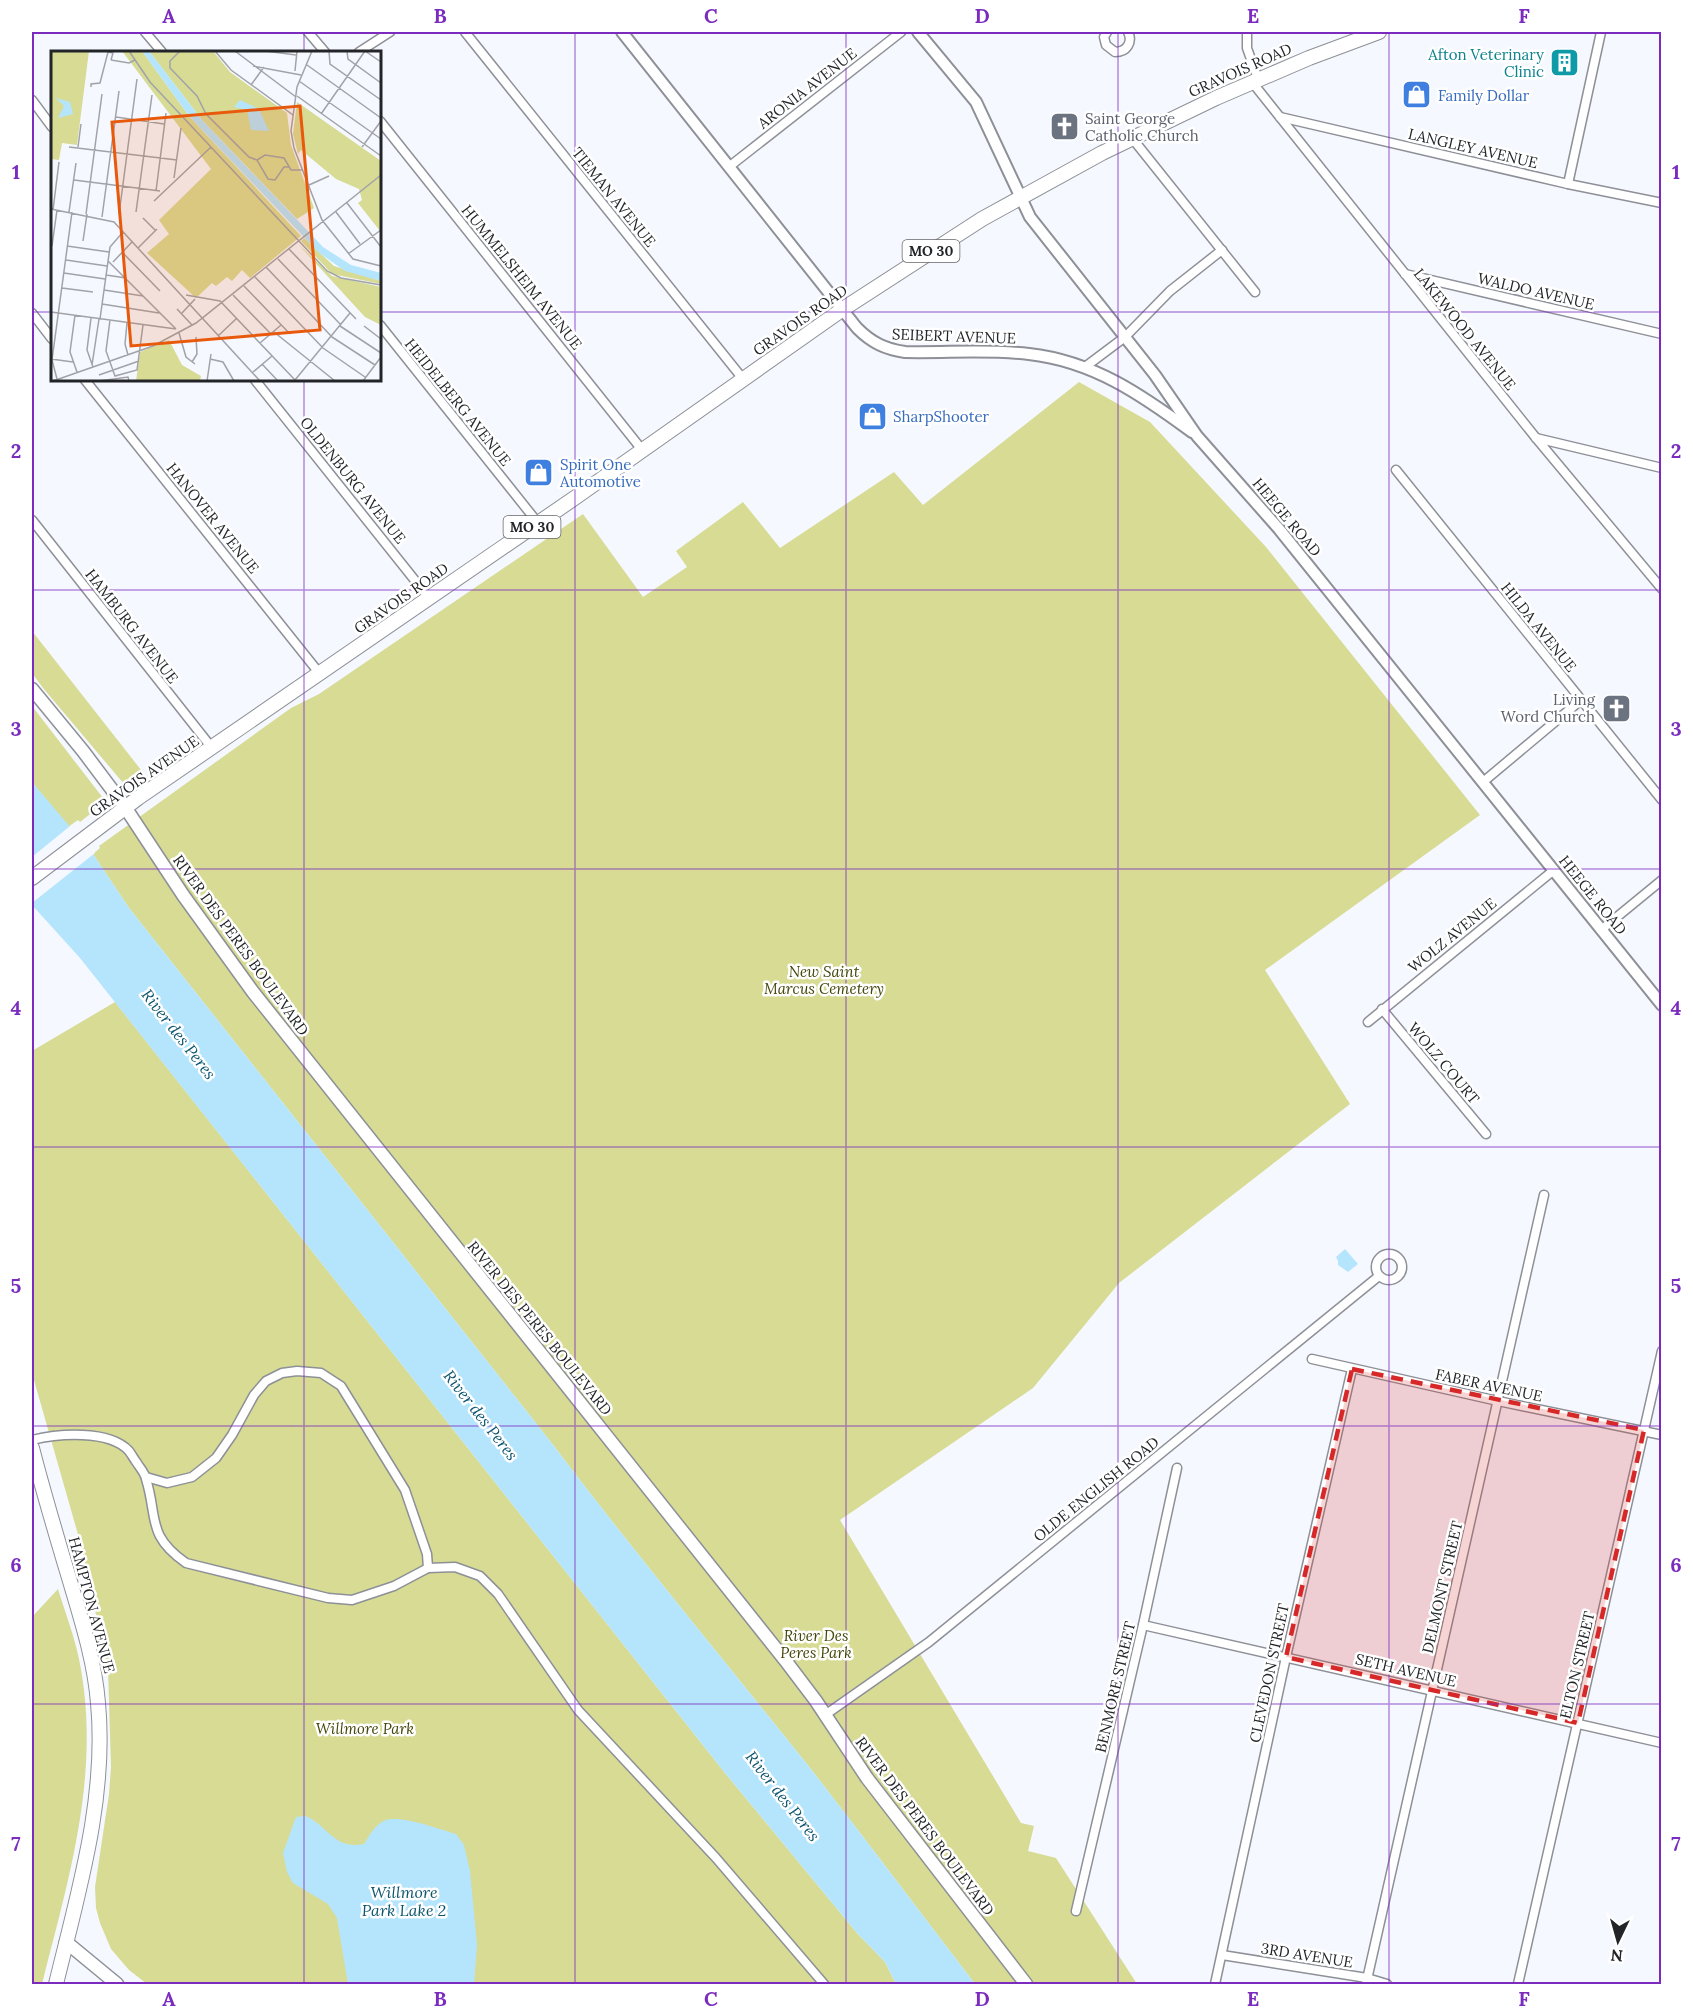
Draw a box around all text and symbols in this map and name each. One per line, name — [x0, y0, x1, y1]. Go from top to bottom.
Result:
text: A — [162, 3, 176, 28]
text: B — [433, 3, 447, 28]
text: C — [704, 3, 718, 28]
text: D — [974, 3, 990, 28]
text: E — [1247, 3, 1259, 28]
text: F — [1518, 3, 1530, 28]
street label: GRAVOIS ROAD — [1185, 39, 1295, 101]
street label: ARONIA AVENUE — [753, 43, 860, 133]
place label: Afton Veterinary Clinic — [1427, 45, 1544, 81]
building icon: Afton Veterinary Clinic — [1549, 47, 1581, 79]
inset map — [51, 51, 381, 381]
shop icon: Family Dollar — [1401, 79, 1433, 111]
place label: Family Dollar — [1438, 86, 1530, 105]
place label: Saint George Catholic Church — [1085, 109, 1199, 145]
church icon: Saint George Catholic Church — [1048, 111, 1080, 143]
street label: LANGLEY AVENUE — [1406, 124, 1540, 172]
street label: TIEMAN AVENUE — [568, 143, 660, 251]
text: 1 — [12, 159, 20, 184]
text: 1 — [1672, 159, 1680, 184]
street label: HUMMELSHEIM AVENUE — [458, 201, 586, 353]
road number: MO 30 — [902, 240, 960, 262]
street label: LAKEWOOD AVENUE — [1410, 264, 1520, 394]
street label: WALDO AVENUE — [1476, 268, 1596, 314]
street label: GRAVOIS ROAD — [749, 280, 851, 360]
street label: SEIBERT AVENUE — [892, 324, 1016, 348]
street label: HEIDELBERG AVENUE — [401, 334, 515, 470]
shop icon: SharpShooter — [856, 400, 888, 432]
place label: SharpShooter — [893, 407, 990, 426]
street label: OLDENBURG AVENUE — [296, 413, 410, 547]
text: 2 — [11, 438, 21, 463]
text: 2 — [1671, 438, 1681, 463]
place label: Spirit One Automotive — [559, 455, 641, 491]
shop icon: Spirit One Automotive — [523, 457, 555, 489]
street label: HANOVER AVENUE — [163, 459, 263, 577]
street label: HEEGE ROAD — [1249, 474, 1325, 560]
road number: MO 30 — [504, 516, 560, 538]
street label: GRAVOIS ROAD — [350, 558, 452, 638]
street label: HAMBURG AVENUE — [81, 565, 183, 687]
street label: HILDA AVENUE — [1497, 578, 1581, 676]
place label: Living Word Church — [1501, 690, 1596, 726]
church icon: Living Word Church — [1600, 692, 1632, 724]
text: 3 — [10, 716, 22, 741]
text: 3 — [1670, 716, 1682, 741]
street label: GRAVOIS AVENUE — [86, 731, 202, 821]
street label: RIVER DES PERES BOULEVARD — [169, 851, 313, 1039]
street label: HEEGE ROAD — [1555, 851, 1631, 939]
street label: WOLZ AVENUE — [1404, 894, 1500, 976]
park label: New Saint Marcus Cemetery — [764, 962, 884, 998]
water label: River des Peres — [138, 985, 220, 1083]
text: 4 — [11, 995, 22, 1020]
text: 4 — [1671, 995, 1682, 1020]
street label: WOLZ COURT — [1404, 1018, 1484, 1108]
street label: RIVER DES PERES BOULEVARD — [464, 1237, 616, 1419]
text: 5 — [11, 1273, 22, 1298]
text: 5 — [1671, 1273, 1682, 1298]
street label: FABER AVENUE — [1434, 1364, 1544, 1406]
water label: River des Peres — [440, 1366, 522, 1464]
street label: OLDE ENGLISH ROAD — [1029, 1432, 1163, 1546]
street label: DELMONT STREET — [1418, 1519, 1467, 1655]
street label: HAMPTON AVENUE — [65, 1535, 119, 1675]
text: 6 — [10, 1552, 22, 1577]
text: 6 — [1670, 1552, 1682, 1577]
street label: CLEVEDON STREET — [1245, 1601, 1293, 1744]
street label: ELTON STREET — [1555, 1609, 1599, 1721]
street label: BENMORE STREET — [1091, 1619, 1139, 1754]
park label: River Des Peres Park — [780, 1626, 852, 1662]
street label: SETH AVENUE — [1354, 1649, 1458, 1691]
park label: Willmore Park — [316, 1719, 414, 1738]
street label: RIVER DES PERES BOULEVARD — [852, 1733, 998, 1919]
water label: River des Peres — [742, 1747, 824, 1845]
text: 7 — [11, 1831, 21, 1856]
text: 7 — [1671, 1831, 1681, 1856]
water label: Willmore Park Lake 2 — [362, 1882, 446, 1920]
north arrow — [1588, 1911, 1648, 1971]
street label: 3RD AVENUE — [1260, 1938, 1354, 1972]
text: N — [1610, 1945, 1624, 1966]
text: A — [162, 1986, 176, 2011]
text: B — [433, 1986, 447, 2011]
text: C — [704, 1986, 718, 2011]
text: D — [974, 1986, 990, 2011]
text: E — [1247, 1986, 1259, 2011]
text: F — [1518, 1986, 1530, 2011]

